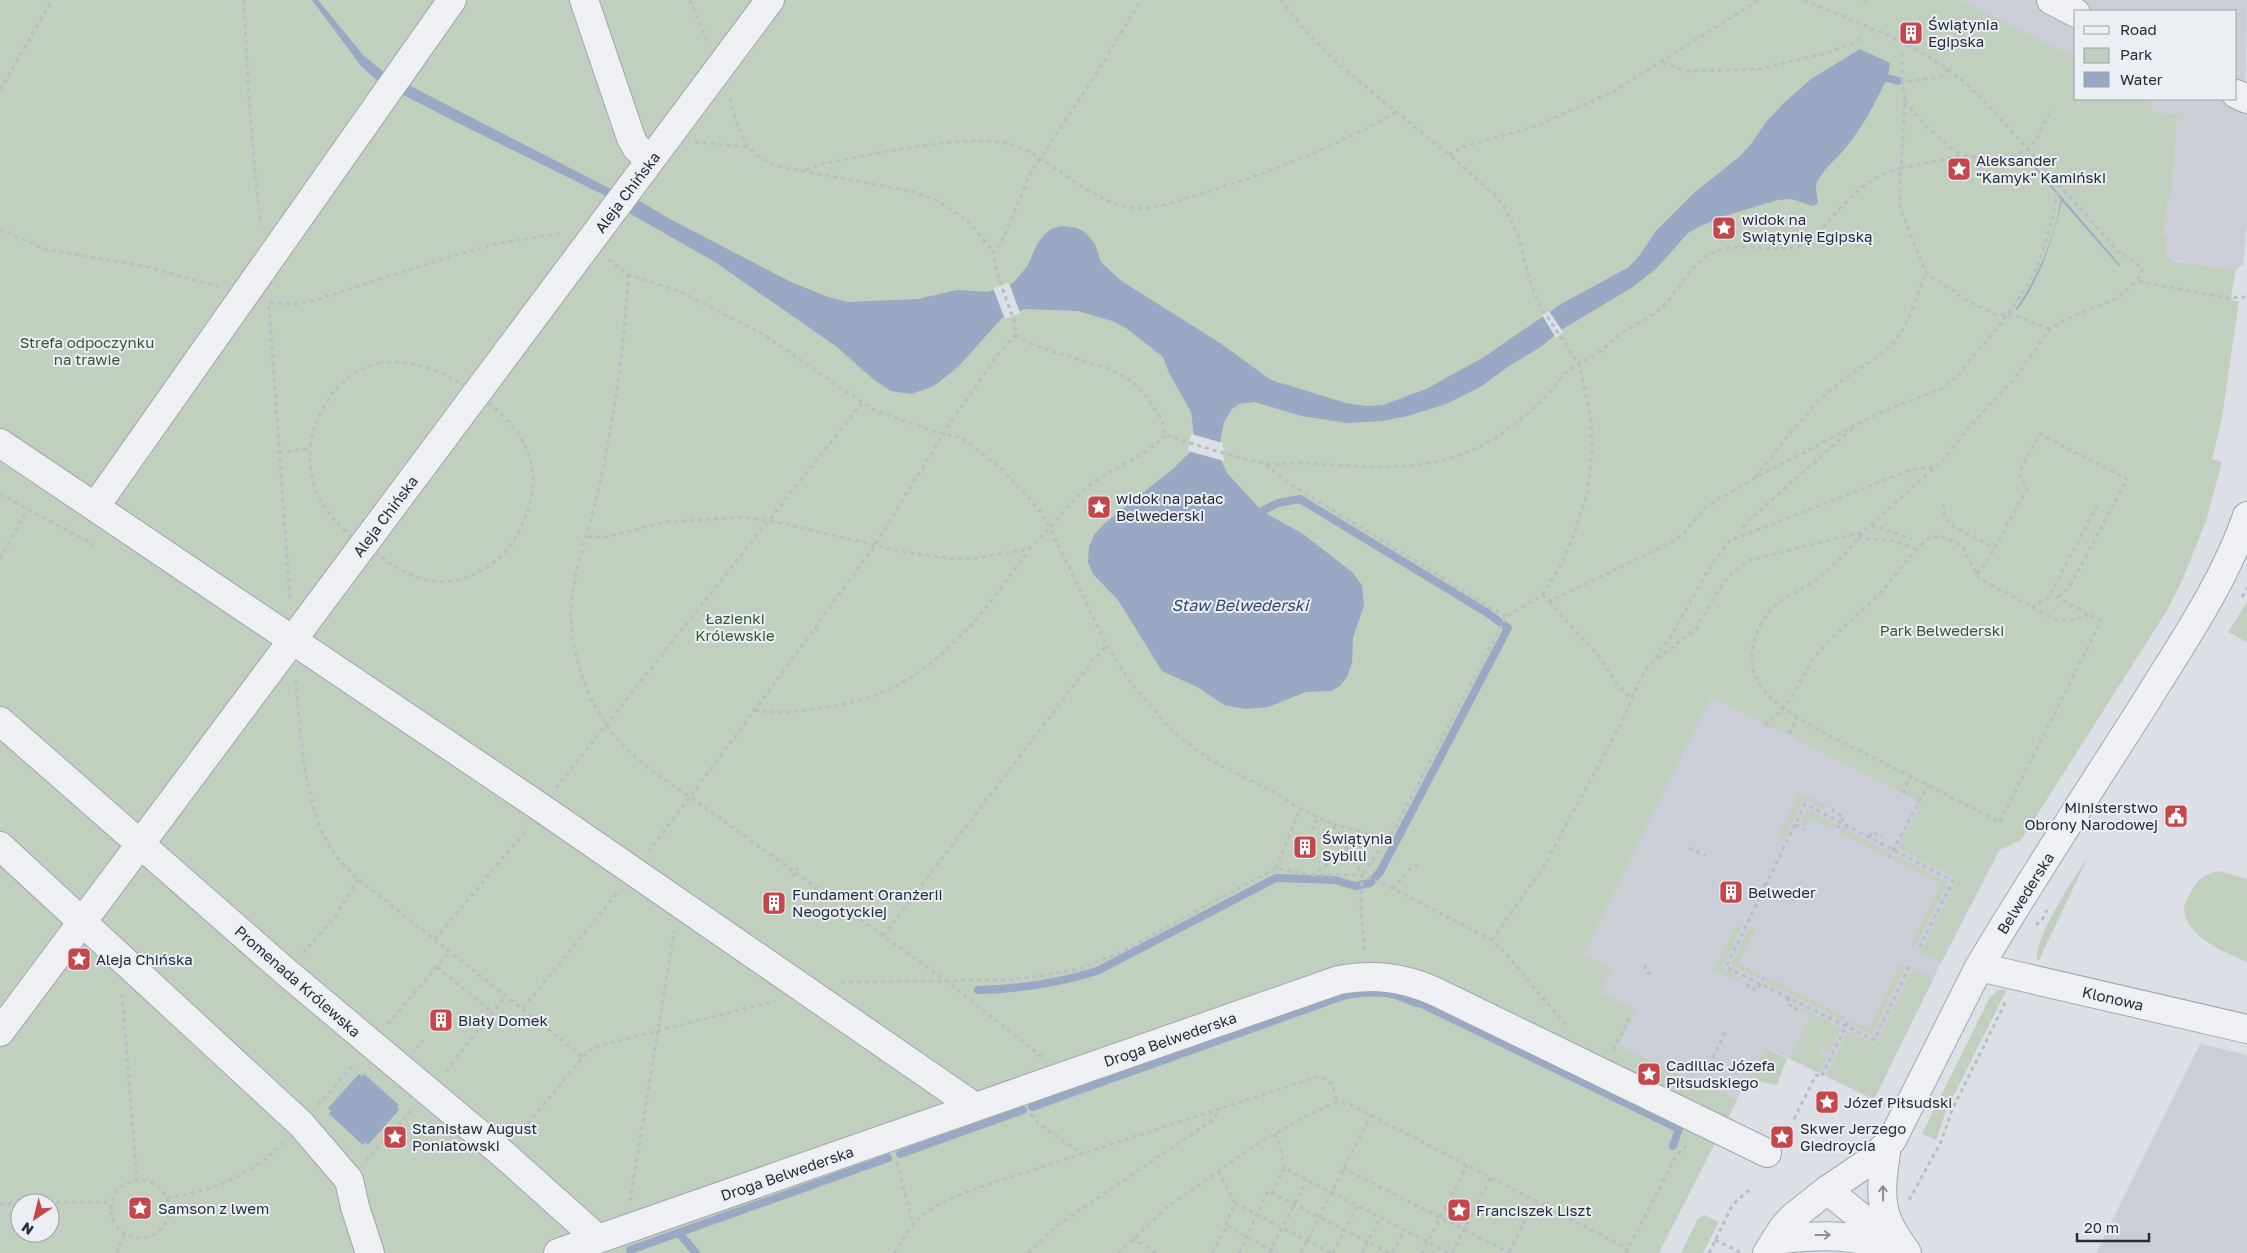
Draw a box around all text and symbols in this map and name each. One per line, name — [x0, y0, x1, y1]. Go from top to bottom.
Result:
legend — [2074, 10, 2237, 100]
place label: Świątynia Egipska — [1928, 15, 1998, 50]
building icon: Świątynia Egipska — [1898, 20, 1924, 46]
text: Road — [2120, 20, 2157, 38]
text: Park — [2120, 45, 2153, 63]
text: Water — [2120, 70, 2163, 88]
street label: Aleja Chińska — [591, 148, 663, 236]
place label: Aleksander "Kamyk" Kamiński — [1976, 151, 2106, 186]
place icon: Aleksander "Kamyk" Kamiński — [1946, 156, 1972, 182]
place label: widok na Swiątynię Egipską — [1742, 210, 1873, 245]
place icon: widok na Swiątynię Egipską — [1711, 215, 1737, 241]
park label: Strefa odpoczynku na trawie — [20, 333, 154, 368]
street label: Aleja Chińska — [349, 472, 421, 560]
place label: widok na pałac Belwederski — [1116, 489, 1224, 524]
place icon: widok na pałac Belwederski — [1086, 494, 1112, 520]
water label: Staw Belwederski — [1172, 595, 1310, 615]
park label: Łazienki Królewskie — [695, 609, 775, 644]
park label: Park Belwederski — [1880, 621, 2004, 639]
place label: Ministerstwo Obrony Narodowej — [2025, 798, 2158, 833]
public building icon: Ministerstwo Obrony Narodowej — [2163, 803, 2189, 829]
place label: Świątynia Sybilli — [1322, 829, 1392, 864]
building icon: Świątynia Sybilli — [1292, 834, 1318, 860]
street label: Belwederska — [1993, 849, 2057, 937]
building icon: Belweder — [1718, 879, 1744, 905]
place label: Belweder — [1748, 883, 1816, 901]
place label: Fundament Oranżerii Neogotyckiej — [792, 885, 942, 920]
building icon: Fundament Oranżerii Neogotyckiej — [761, 890, 787, 916]
street label: Promenada Królewska — [231, 921, 365, 1041]
place icon: Aleja Chińska — [66, 946, 92, 972]
place label: Aleja Chińska — [96, 950, 193, 968]
street label: Klonowa — [2081, 982, 2145, 1014]
building icon: Biały Domek — [428, 1007, 454, 1033]
street label: Droga Belwederska — [1101, 1008, 1239, 1070]
place label: Biały Domek — [458, 1011, 549, 1029]
place label: Cadillac Józefa Piłsudskiego — [1666, 1056, 1775, 1091]
place icon: Cadillac Józefa Piłsudskiego — [1636, 1061, 1662, 1087]
place icon: Józef Piłsudski — [1814, 1089, 1840, 1115]
place label: Józef Piłsudski — [1844, 1093, 1952, 1111]
place label: Stanisław August Poniatowski — [412, 1119, 537, 1154]
place label: Skwer Jerzego Giedroycia — [1800, 1119, 1906, 1154]
place icon: Stanisław August Poniatowski — [382, 1124, 408, 1150]
place icon: Skwer Jerzego Giedroycia — [1769, 1124, 1795, 1150]
street label: Droga Belwederska — [718, 1142, 856, 1204]
one-way arrow — [1878, 1185, 1888, 1202]
north arrow — [10, 1193, 60, 1243]
place icon: Samson z lwem — [127, 1195, 153, 1221]
place icon: Franciszek Liszt — [1446, 1197, 1472, 1223]
place label: Samson z lwem — [158, 1199, 269, 1217]
place label: Franciszek Liszt — [1476, 1201, 1592, 1219]
scale bar — [2077, 1210, 2150, 1242]
text: 20 m — [2084, 1218, 2119, 1236]
text: N — [18, 1219, 36, 1239]
one-way arrow — [1815, 1230, 1831, 1240]

